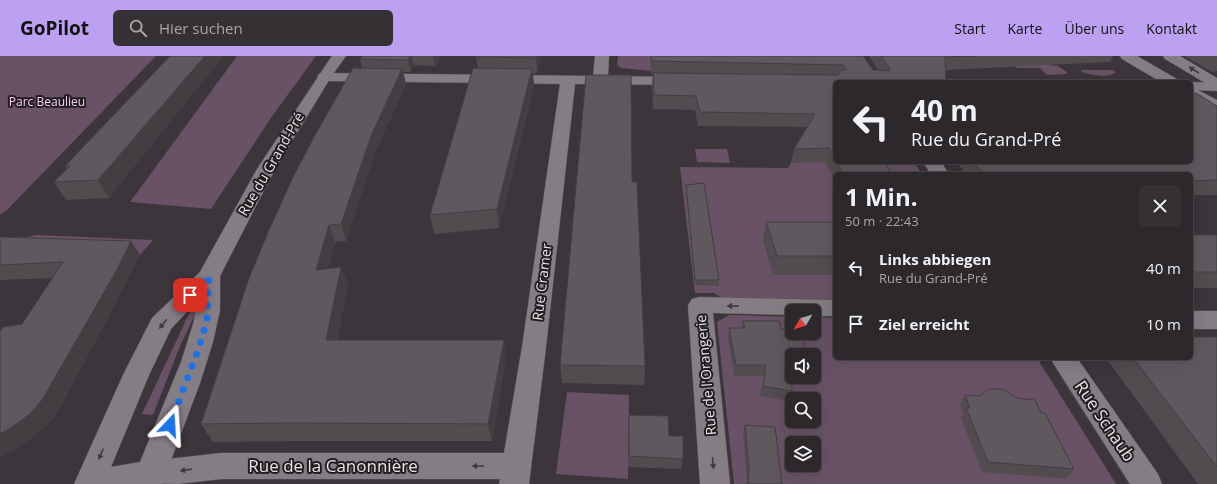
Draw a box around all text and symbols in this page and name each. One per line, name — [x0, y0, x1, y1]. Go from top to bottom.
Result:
search box — [113, 10, 393, 46]
text: GoPilot — [20, 15, 89, 41]
icon: search — [127, 17, 149, 39]
text: Hier suchen — [159, 18, 243, 38]
text: Start — [954, 19, 986, 38]
text: Karte — [1008, 19, 1042, 38]
text: Über uns — [1064, 19, 1124, 38]
text: Kontakt — [1146, 19, 1197, 38]
one-way arrow — [1188, 66, 1200, 73]
text: 40 m — [911, 91, 978, 129]
park label: Parc Beaulieu — [9, 93, 85, 110]
icon: left — [845, 96, 897, 148]
street label: Rue du Grand-Pré — [233, 108, 308, 219]
text: Rue du Grand-Pré — [911, 127, 1061, 151]
text: 1 Min. — [845, 180, 918, 213]
button: close — [1139, 185, 1181, 227]
text: 50 m · 22:43 — [845, 212, 919, 230]
street label: Rue Cramer — [527, 242, 556, 322]
text: Links abbiegen — [879, 249, 991, 269]
icon: left — [845, 257, 867, 279]
text: 40 m — [1146, 258, 1181, 278]
text: Rue du Grand-Pré — [879, 269, 988, 287]
pin — [173, 278, 207, 312]
icon: arrive — [179, 284, 201, 306]
one-way arrow — [726, 303, 739, 309]
north arrow — [785, 304, 821, 340]
map controls — [785, 304, 821, 472]
icon: arrive — [845, 313, 867, 335]
street label: Rue de l'Orangerie — [691, 314, 720, 436]
text: Ziel erreicht — [879, 314, 970, 334]
text: 10 m — [1146, 314, 1181, 334]
one-way arrow — [159, 318, 167, 329]
button: sound — [785, 348, 821, 384]
street label: Rue Schaub — [1070, 376, 1141, 466]
button: search — [785, 392, 821, 428]
position arrow — [149, 404, 191, 446]
button: layers — [785, 436, 821, 472]
one-way arrow — [98, 448, 104, 460]
street label: Rue de la Canonnière — [248, 454, 418, 477]
one-way arrow — [710, 457, 716, 469]
one-way arrow — [471, 463, 484, 469]
one-way arrow — [179, 467, 192, 473]

